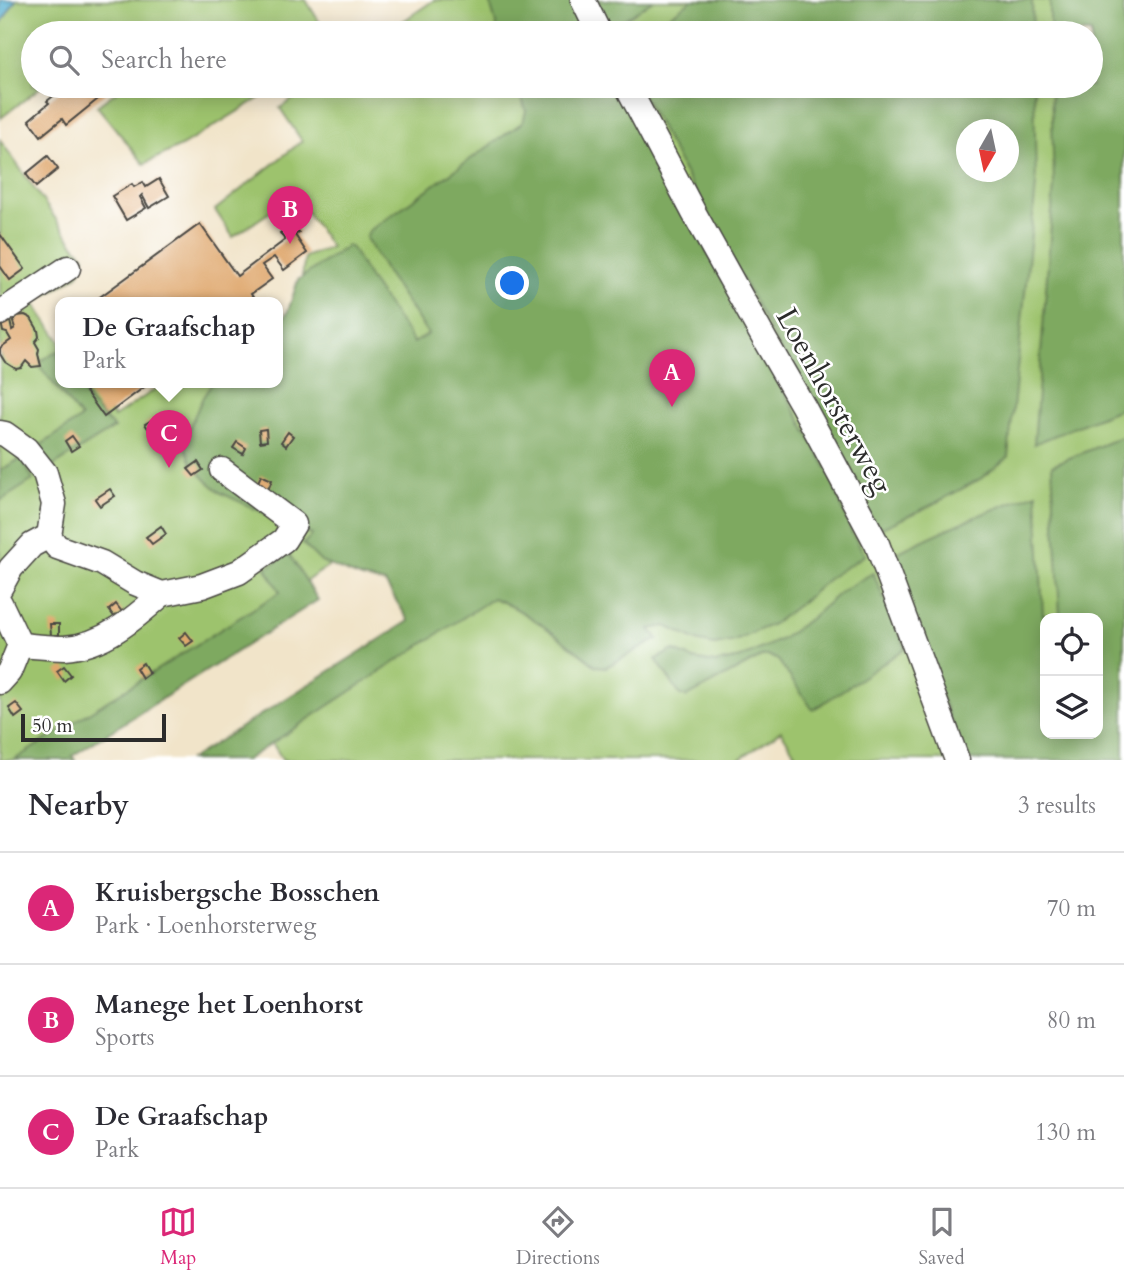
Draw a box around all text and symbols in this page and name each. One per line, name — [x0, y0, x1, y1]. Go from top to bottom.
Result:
search box — [21, 21, 1103, 98]
icon: search — [45, 41, 83, 79]
text: Search here — [101, 42, 227, 77]
north arrow — [956, 119, 1019, 182]
pin: B — [267, 186, 313, 244]
your location — [495, 266, 529, 300]
popup — [55, 297, 283, 388]
street label: Loenhorsterweg — [766, 300, 902, 502]
text: De Graafschap — [82, 310, 256, 345]
text: Park — [82, 345, 126, 376]
pin: A — [649, 349, 695, 407]
pin: C — [146, 410, 192, 468]
map controls — [1040, 613, 1103, 739]
button: locate — [1040, 613, 1103, 676]
button: layers — [1040, 676, 1103, 739]
scale bar — [21, 711, 166, 743]
text: 50 m — [32, 713, 73, 739]
text: Nearby — [28, 785, 129, 826]
text: 3 results — [1018, 790, 1096, 821]
text: Kruisbergsche Bosschen — [95, 875, 380, 910]
text: A — [42, 893, 60, 924]
text: 70 m — [1047, 893, 1096, 924]
text: Park · Loenhorsterweg — [95, 910, 316, 941]
text: Manege het Loenhorst — [95, 987, 363, 1022]
text: B — [43, 1005, 59, 1036]
text: 80 m — [1047, 1005, 1096, 1036]
text: Sports — [95, 1022, 155, 1053]
text: De Graafschap — [95, 1099, 269, 1134]
text: C — [42, 1117, 60, 1148]
text: 130 m — [1035, 1117, 1096, 1148]
text: Park — [95, 1134, 139, 1165]
tab: Map — [159, 1203, 197, 1271]
tab: Directions — [516, 1203, 600, 1271]
tab: Saved — [919, 1203, 965, 1271]

